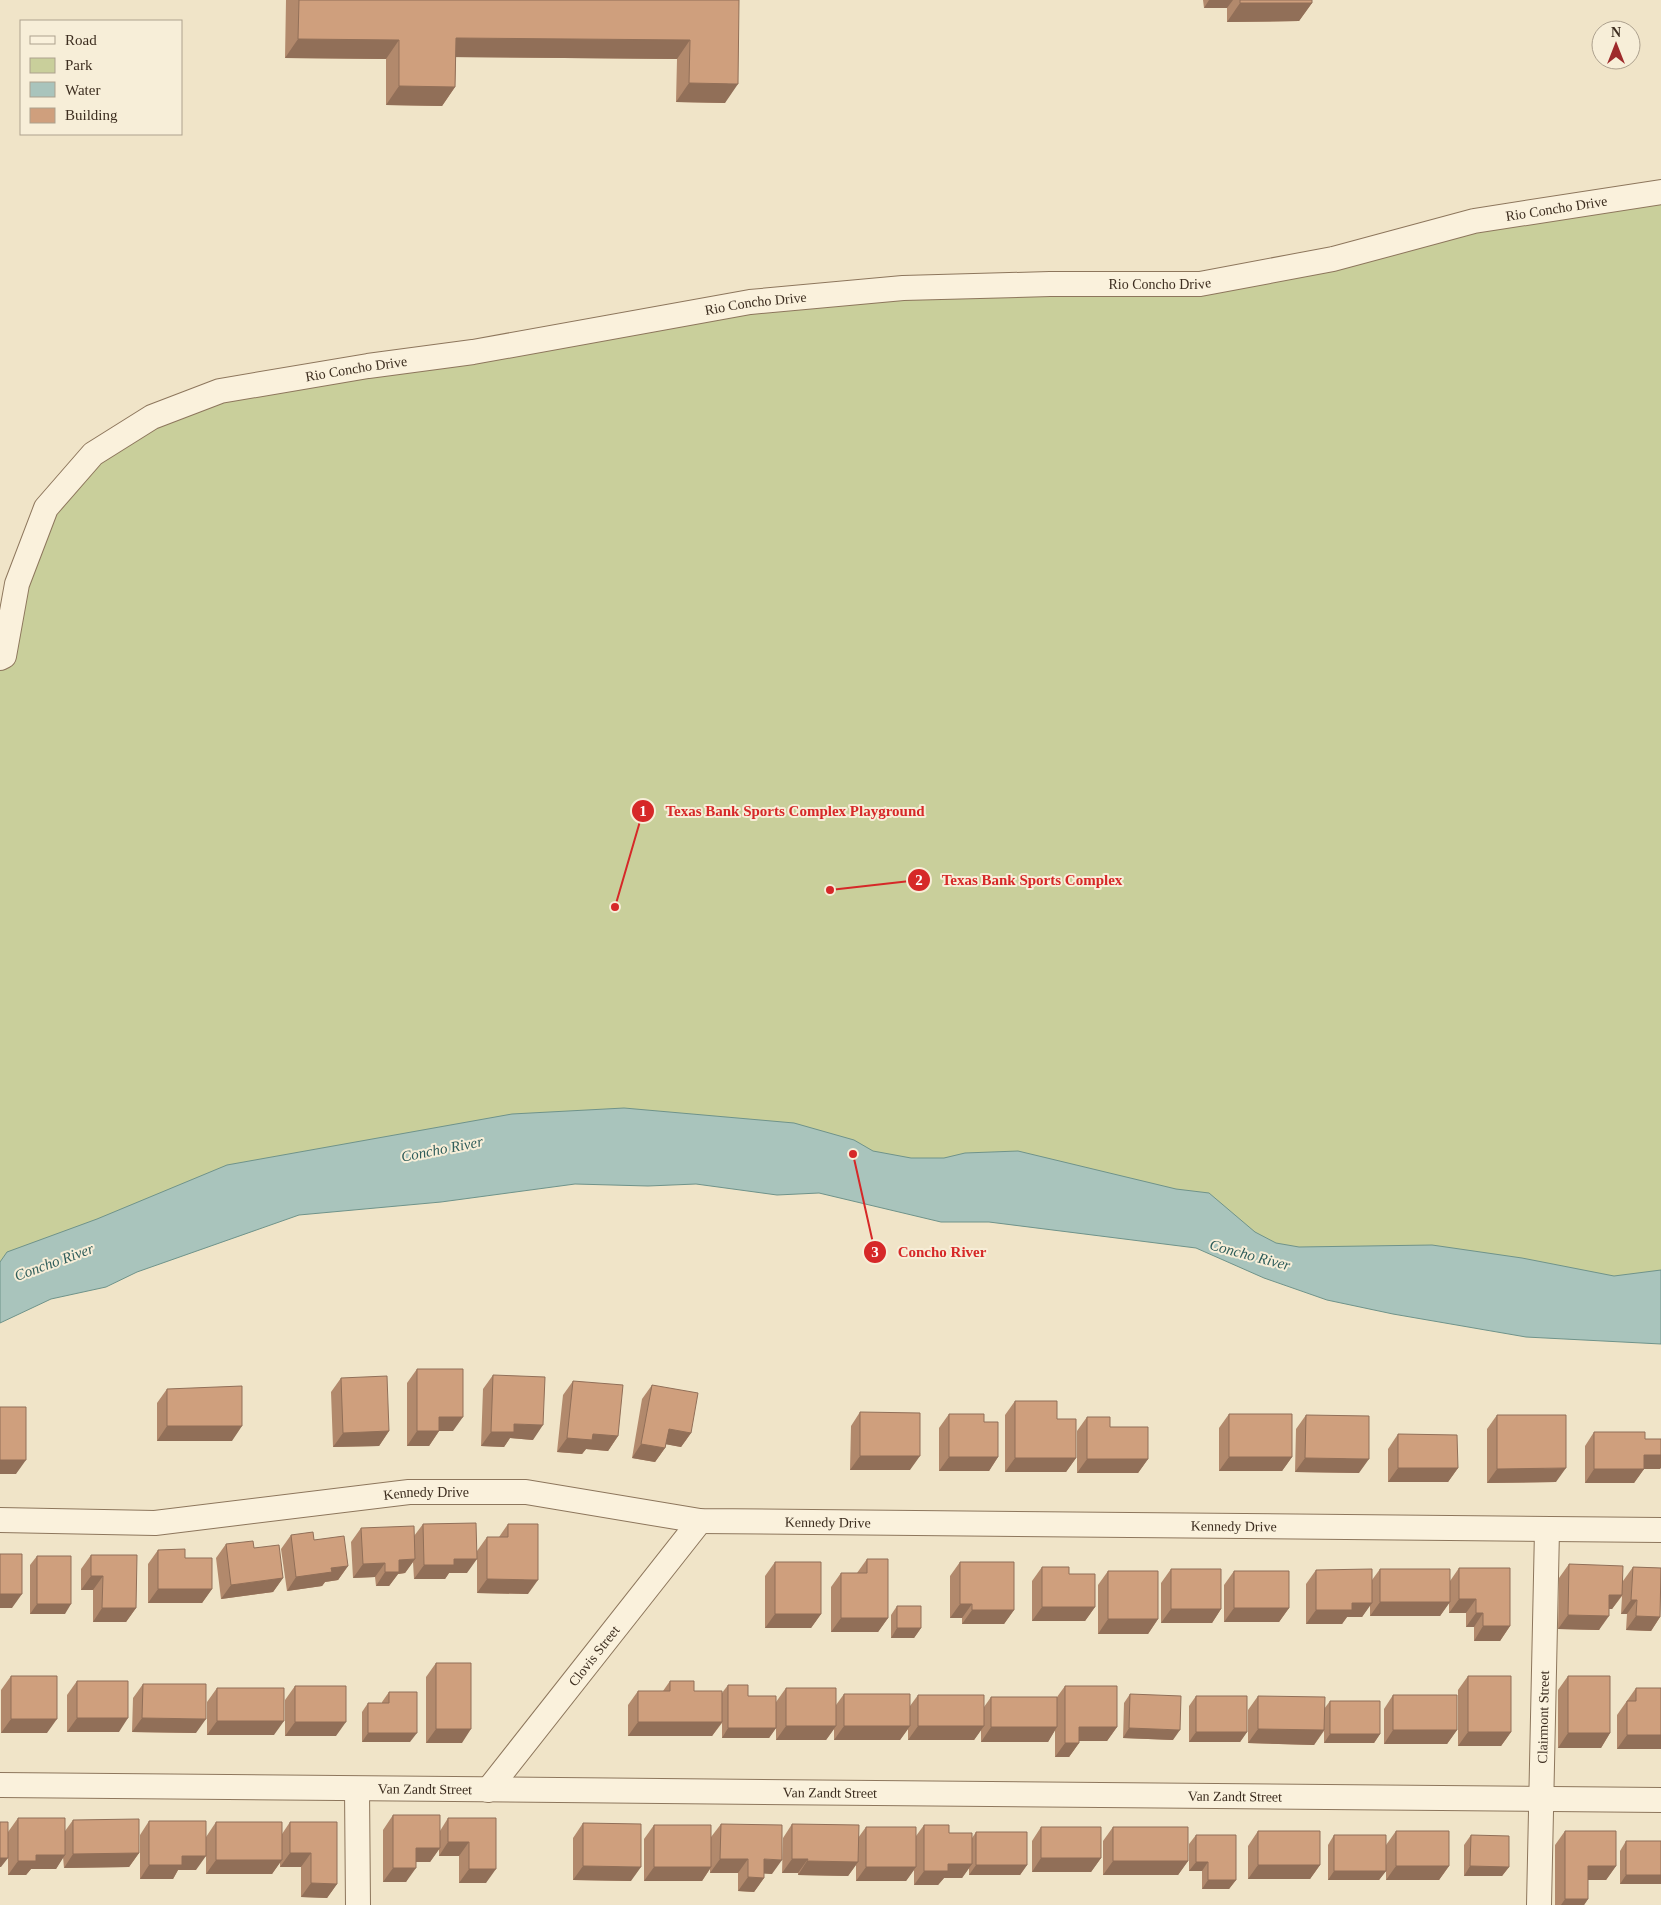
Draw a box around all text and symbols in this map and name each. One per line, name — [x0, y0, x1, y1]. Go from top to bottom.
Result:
legend — [20, 20, 182, 135]
north arrow — [1591, 20, 1641, 70]
text: N — [1611, 25, 1621, 40]
text: Road — [65, 32, 97, 48]
text: Park — [65, 57, 93, 73]
text: Water — [65, 82, 100, 98]
text: Building — [65, 107, 118, 123]
street label: Rio Concho Drive — [1505, 193, 1608, 224]
street label: Rio Concho Drive — [1108, 275, 1212, 292]
street label: Rio Concho Drive — [704, 290, 807, 318]
street label: Rio Concho Drive — [304, 354, 408, 384]
callout: Texas Bank Sports Complex Playground — [630, 796, 934, 826]
text: 1 — [639, 803, 647, 819]
text: Texas Bank Sports Complex Playground — [665, 803, 925, 819]
callout: Texas Bank Sports Complex — [906, 865, 1132, 895]
text: 2 — [915, 872, 923, 888]
text: Texas Bank Sports Complex — [942, 872, 1123, 888]
water label: Concho River — [400, 1133, 484, 1165]
callout: Concho River — [862, 1237, 996, 1267]
water label: Concho River — [1208, 1237, 1292, 1273]
water label: Concho River — [12, 1240, 96, 1284]
text: 3 — [871, 1244, 879, 1260]
text: Concho River — [898, 1244, 987, 1260]
street label: Kennedy Drive — [382, 1485, 469, 1503]
street label: Kennedy Drive — [785, 1515, 871, 1531]
street label: Kennedy Drive — [1191, 1519, 1277, 1534]
street label: Clovis Street — [566, 1623, 623, 1689]
street label: Clairmont Street — [1535, 1670, 1552, 1764]
street label: Van Zandt Street — [378, 1781, 472, 1797]
street label: Van Zandt Street — [783, 1785, 877, 1801]
street label: Van Zandt Street — [1188, 1789, 1282, 1805]

